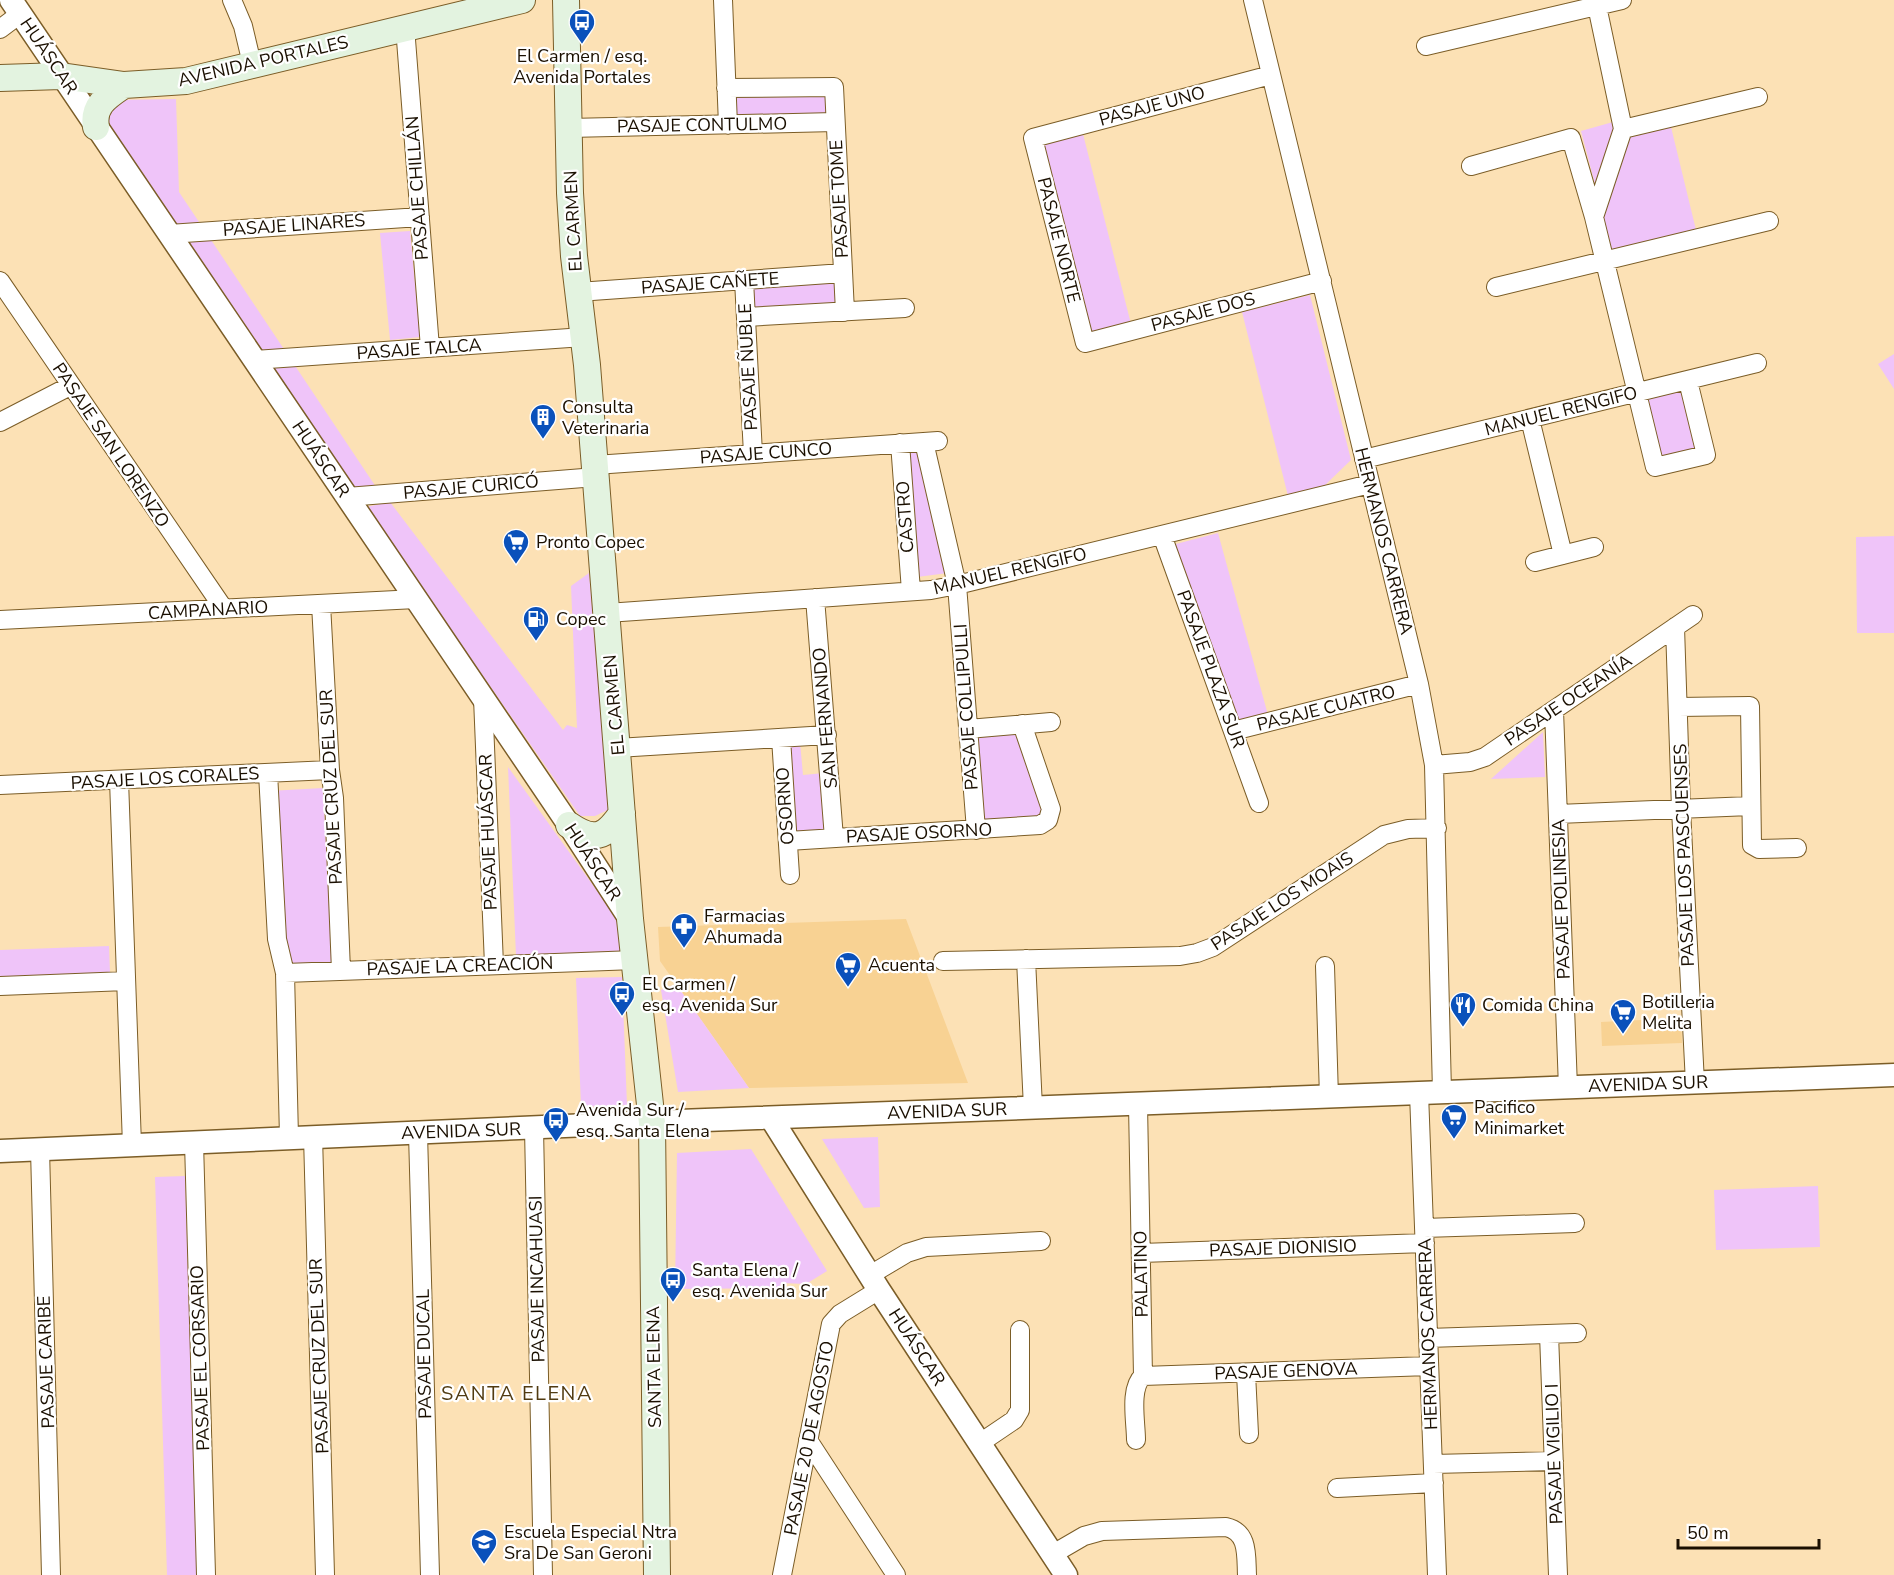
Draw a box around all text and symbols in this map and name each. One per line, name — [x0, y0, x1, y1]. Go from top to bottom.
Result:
bus stop icon: El Carmen / esq. Avenida Portales — [567, 7, 597, 45]
street label: HUÁSCAR — [15, 13, 83, 99]
street label: AVENIDA PORTALES — [175, 30, 351, 92]
place label: El Carmen / esq. Avenida Portales — [513, 44, 651, 89]
street label: PASAJE UNO — [1096, 80, 1208, 132]
street label: PASAJE CONTULMO — [617, 112, 787, 138]
street label: PASAJE CHILLÁN — [400, 115, 434, 261]
street label: PASAJE TOME — [824, 139, 854, 259]
street label: EL CARMEN — [558, 170, 588, 272]
street label: PASAJE NORTE — [1032, 175, 1086, 305]
street label: PASAJE LINARES — [222, 208, 366, 242]
street label: PASAJE CAÑETE — [640, 266, 780, 300]
street label: PASAJE DOS — [1148, 287, 1258, 337]
street label: PASAJE ÑUBLE — [733, 303, 763, 431]
street label: PASAJE TALCA — [356, 333, 482, 365]
street label: PASAJE SAN LORENZO — [47, 358, 175, 532]
street label: MANUEL RENGIFO — [1482, 380, 1640, 442]
place label: Consulta Veterinaria — [561, 395, 649, 440]
building icon: Consulta Veterinaria — [528, 402, 558, 440]
street label: HUÁSCAR — [287, 416, 355, 502]
street label: PASAJE CUNCO — [699, 436, 833, 470]
street label: HERMANOS CARRERA — [1349, 445, 1419, 637]
street label: PASAJE CURICÓ — [402, 469, 540, 505]
street label: CASTRO — [891, 480, 919, 554]
supermarket icon: Pronto Copec — [501, 527, 531, 565]
place label: Pronto Copec — [536, 530, 645, 554]
street label: MANUEL RENGIFO — [931, 542, 1089, 600]
street label: PASAJE PLAZA SUR — [1171, 587, 1251, 751]
street label: CAMPANARIO — [147, 595, 269, 625]
fuel station icon: Copec — [521, 604, 551, 642]
place label: Copec — [556, 607, 606, 631]
street label: PASAJE COLLIPULLI — [948, 623, 984, 791]
street label: SAN FERNANDO — [807, 647, 843, 789]
street label: PASAJE OCEANÍA — [1500, 648, 1636, 752]
street label: EL CARMEN — [598, 654, 630, 756]
street label: PASAJE CUATRO — [1254, 679, 1398, 737]
street label: PASAJE CRUZ DEL SUR — [314, 689, 348, 885]
street label: PASAJE LOS PASCUENSES — [1668, 743, 1700, 967]
street label: PASAJE HUÁSCAR — [473, 753, 503, 911]
street label: PASAJE LOS CORALES — [70, 761, 260, 795]
street label: OSORNO — [770, 766, 800, 846]
street label: PASAJE OSORNO — [845, 817, 993, 849]
street label: PASAJE POLINESIA — [1546, 818, 1576, 980]
street label: HUÁSCAR — [559, 819, 627, 905]
street label: PASAJE LOS MOAIS — [1206, 846, 1358, 956]
place label: Farmacias Ahumada — [704, 904, 785, 949]
pharmacy icon: Farmacias Ahumada — [669, 911, 699, 949]
supermarket icon: Acuenta — [833, 950, 863, 988]
street label: PASAJE LA CREACIÓN — [366, 951, 554, 981]
place label: Acuenta — [868, 953, 935, 977]
place label: El Carmen / esq. Avenida Sur — [642, 972, 778, 1017]
bus stop icon: El Carmen / esq. Avenida Sur — [607, 979, 637, 1017]
restaurant icon: Comida China — [1448, 990, 1478, 1028]
place label: Botilleria Melita — [1642, 990, 1715, 1035]
place label: Comida China — [1482, 993, 1594, 1017]
supermarket icon: Botilleria Melita — [1608, 997, 1638, 1035]
street label: AVENIDA SUR — [1588, 1070, 1708, 1098]
place label: Pacifico Minimarket — [1474, 1095, 1565, 1140]
street label: AVENIDA SUR — [887, 1097, 1007, 1125]
place label: Avenida Sur / esq. Santa Elena — [576, 1098, 710, 1143]
supermarket icon: Pacifico Minimarket — [1439, 1102, 1469, 1140]
bus stop icon: Avenida Sur / esq. Santa Elena — [541, 1105, 571, 1143]
street label: AVENIDA SUR — [401, 1117, 521, 1145]
street label: PASAJE INCAHUASI — [524, 1195, 550, 1363]
street label: PALATINO — [1128, 1230, 1154, 1318]
street label: PASAJE DIONISIO — [1209, 1233, 1357, 1263]
street label: HERMANOS CARRERA — [1413, 1238, 1443, 1430]
street label: PASAJE CRUZ DEL SUR — [304, 1258, 334, 1454]
place label: Santa Elena / esq. Avenida Sur — [692, 1258, 828, 1303]
street label: PASAJE EL CORSARIO — [185, 1265, 215, 1451]
bus stop icon: Santa Elena / esq. Avenida Sur — [658, 1265, 688, 1303]
street label: PASAJE DUCAL — [411, 1289, 437, 1419]
street label: PASAJE CARIBE — [32, 1295, 60, 1429]
street label: HUÁSCAR — [883, 1304, 951, 1390]
street label: SANTA ELENA — [641, 1306, 667, 1428]
street label: PASAJE 20 DE AGOSTO — [778, 1339, 840, 1537]
street label: PASAJE GENOVA — [1214, 1357, 1358, 1385]
district label: SANTA ELENA — [441, 1380, 593, 1407]
street label: PASAJE VIGILIO I — [1540, 1383, 1568, 1525]
scale bar — [1678, 1512, 1819, 1550]
place label: Escuela Especial Ntra Sra De San Geroni — [504, 1520, 677, 1565]
text: 50 m — [1687, 1521, 1729, 1545]
school or university icon: Escuela Especial Ntra Sra De San Geroni — [469, 1527, 499, 1565]

